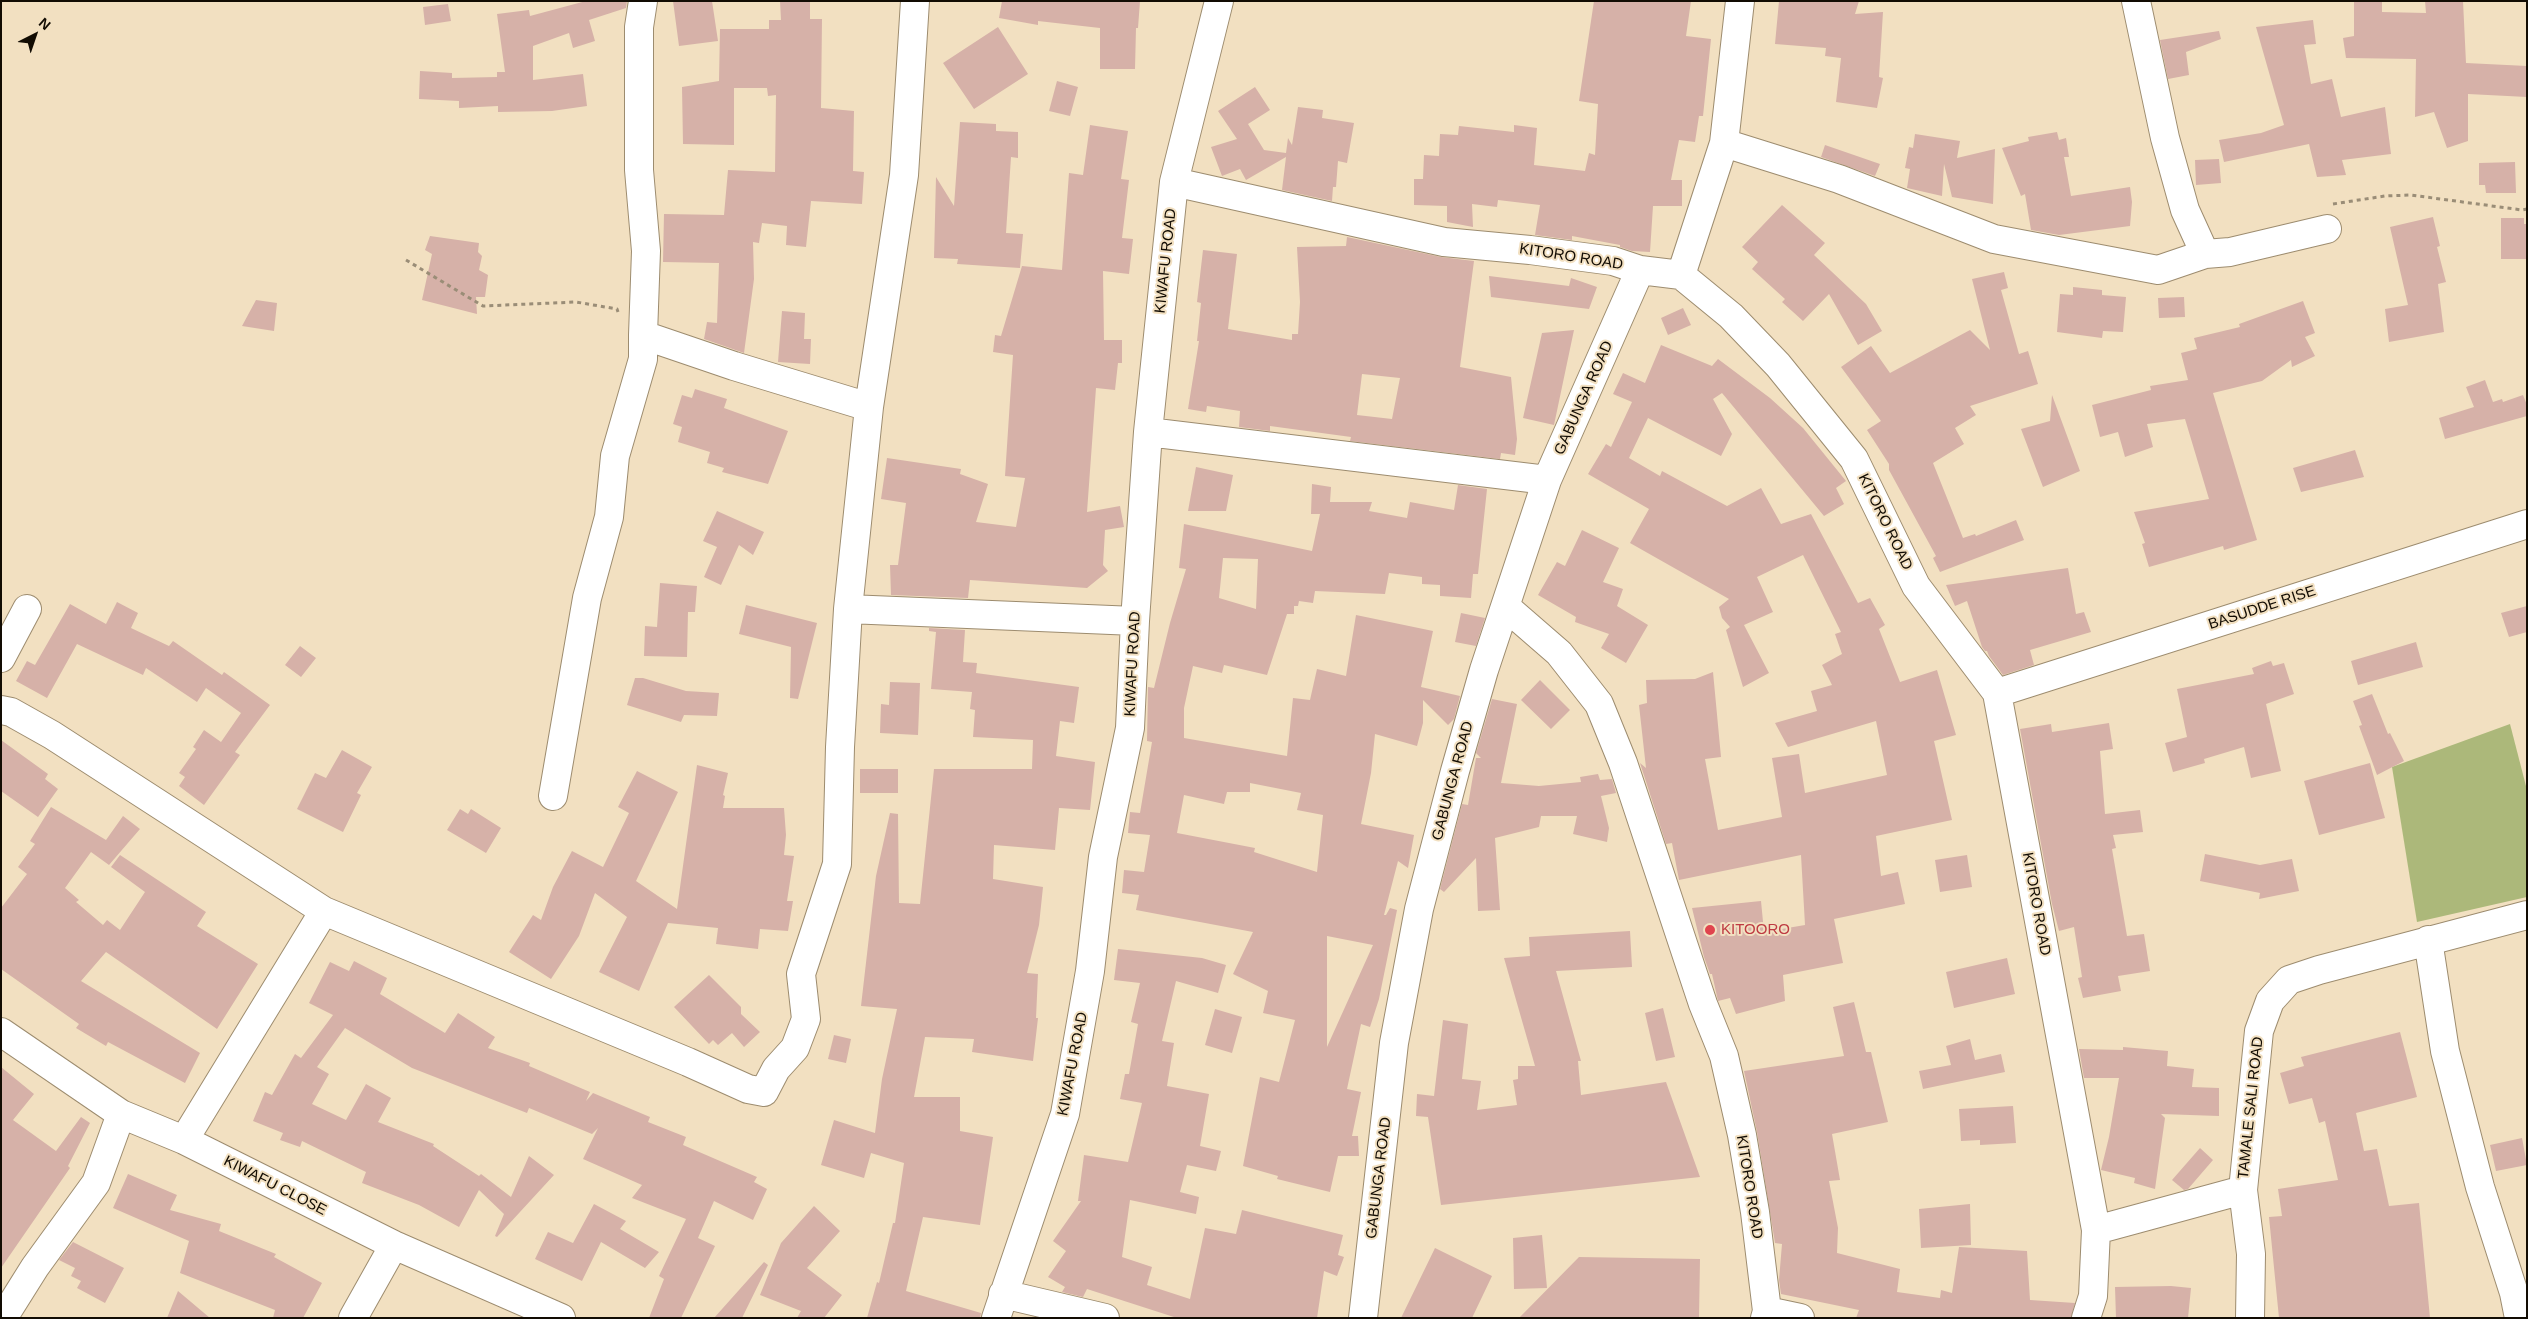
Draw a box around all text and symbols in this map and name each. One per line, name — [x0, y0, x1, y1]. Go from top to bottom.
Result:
north arrow — [10, 10, 60, 60]
text: N — [36, 14, 54, 33]
street label: KIWAFU ROAD — [1152, 208, 1180, 314]
street label: KITORO ROAD — [1518, 240, 1624, 274]
street label: GABUNGA ROAD — [1551, 338, 1617, 458]
street label: KITORO ROAD — [1854, 471, 1916, 573]
street label: BASUDDE RISE — [2206, 582, 2318, 634]
street label: KIWAFU ROAD — [1121, 611, 1145, 717]
street label: GABUNGA ROAD — [1428, 719, 1478, 843]
street label: KITORO ROAD — [2018, 851, 2054, 957]
place label: KITOORO — [1721, 921, 1790, 939]
marker: KITOORO — [1703, 923, 1717, 937]
street label: KIWAFU ROAD — [1054, 1011, 1092, 1117]
street label: TAMALE SALI ROAD — [2235, 1036, 2267, 1180]
street label: GABUNGA ROAD — [1363, 1116, 1395, 1240]
street label: KITORO ROAD — [1732, 1134, 1766, 1240]
street label: KIWAFU CLOSE — [221, 1152, 329, 1220]

